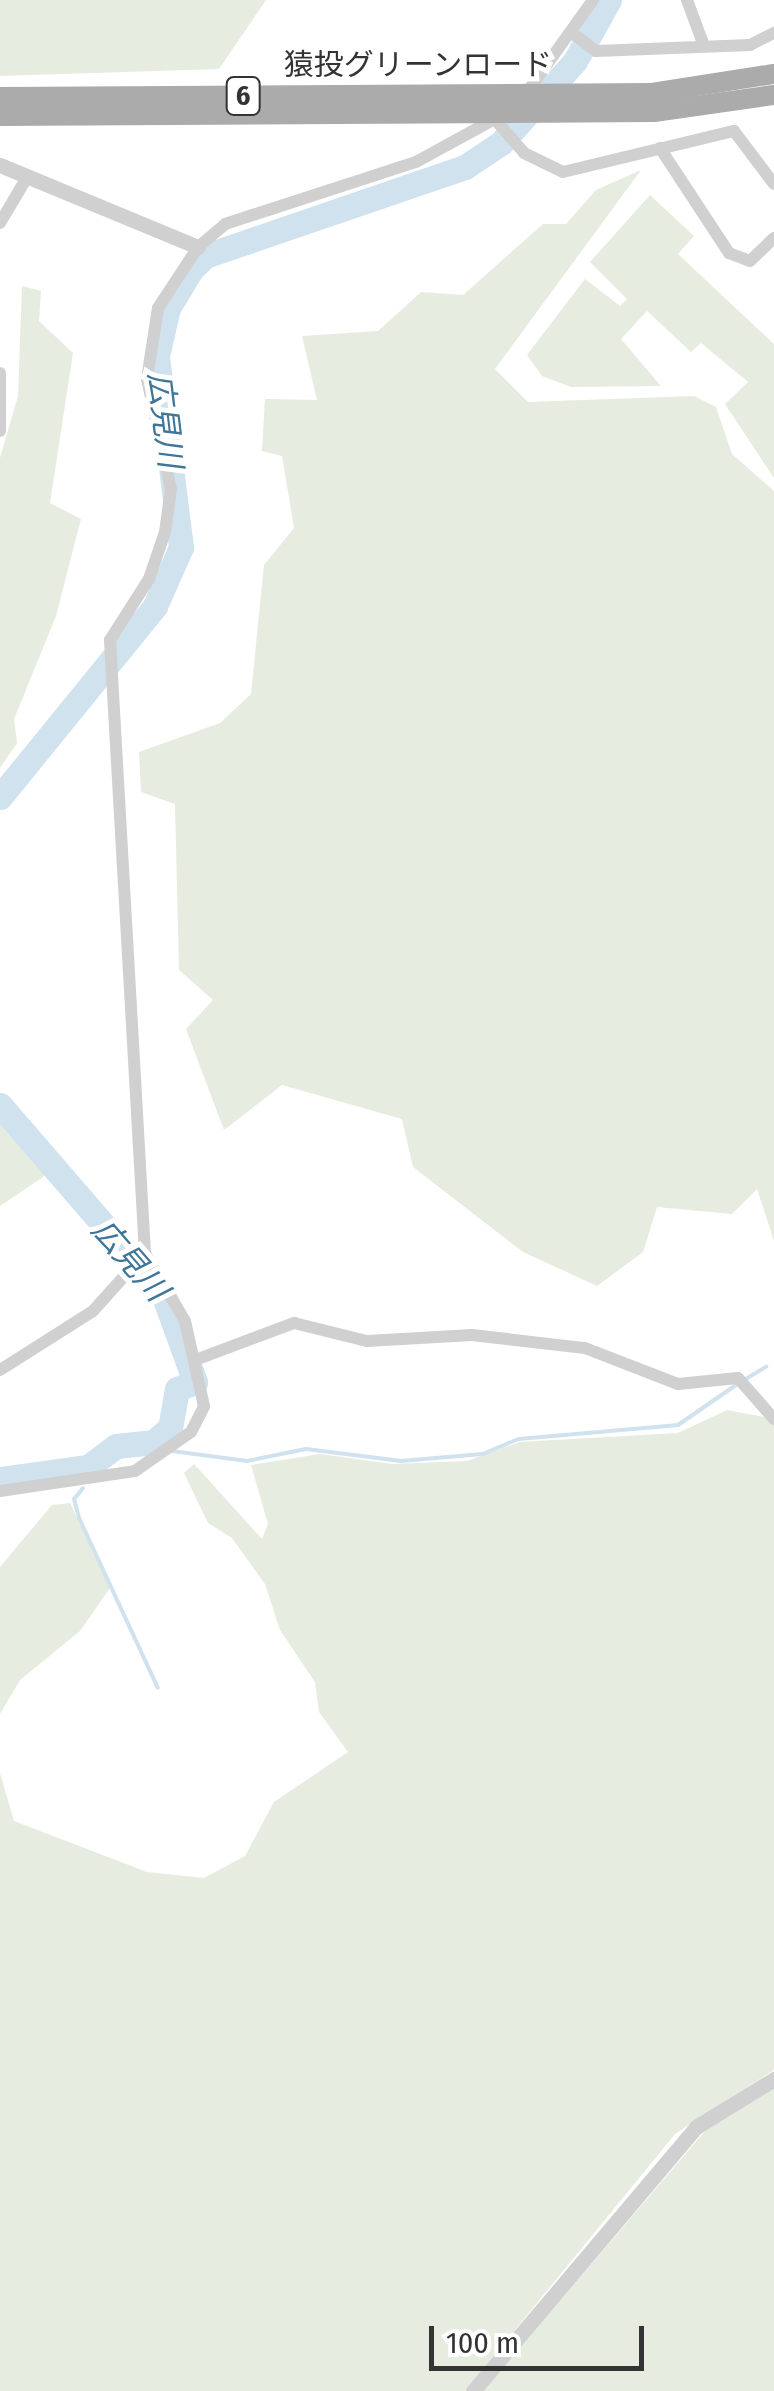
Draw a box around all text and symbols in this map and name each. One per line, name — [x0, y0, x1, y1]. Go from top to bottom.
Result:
street label: 猿投グリーンロード — [283, 47, 553, 83]
road number: 6 — [226, 73, 260, 119]
water label: 広見川 — [140, 370, 190, 470]
water label: 広見川 — [84, 1211, 176, 1309]
scale bar — [434, 2306, 649, 2368]
text: 100 m — [446, 2325, 519, 2361]

